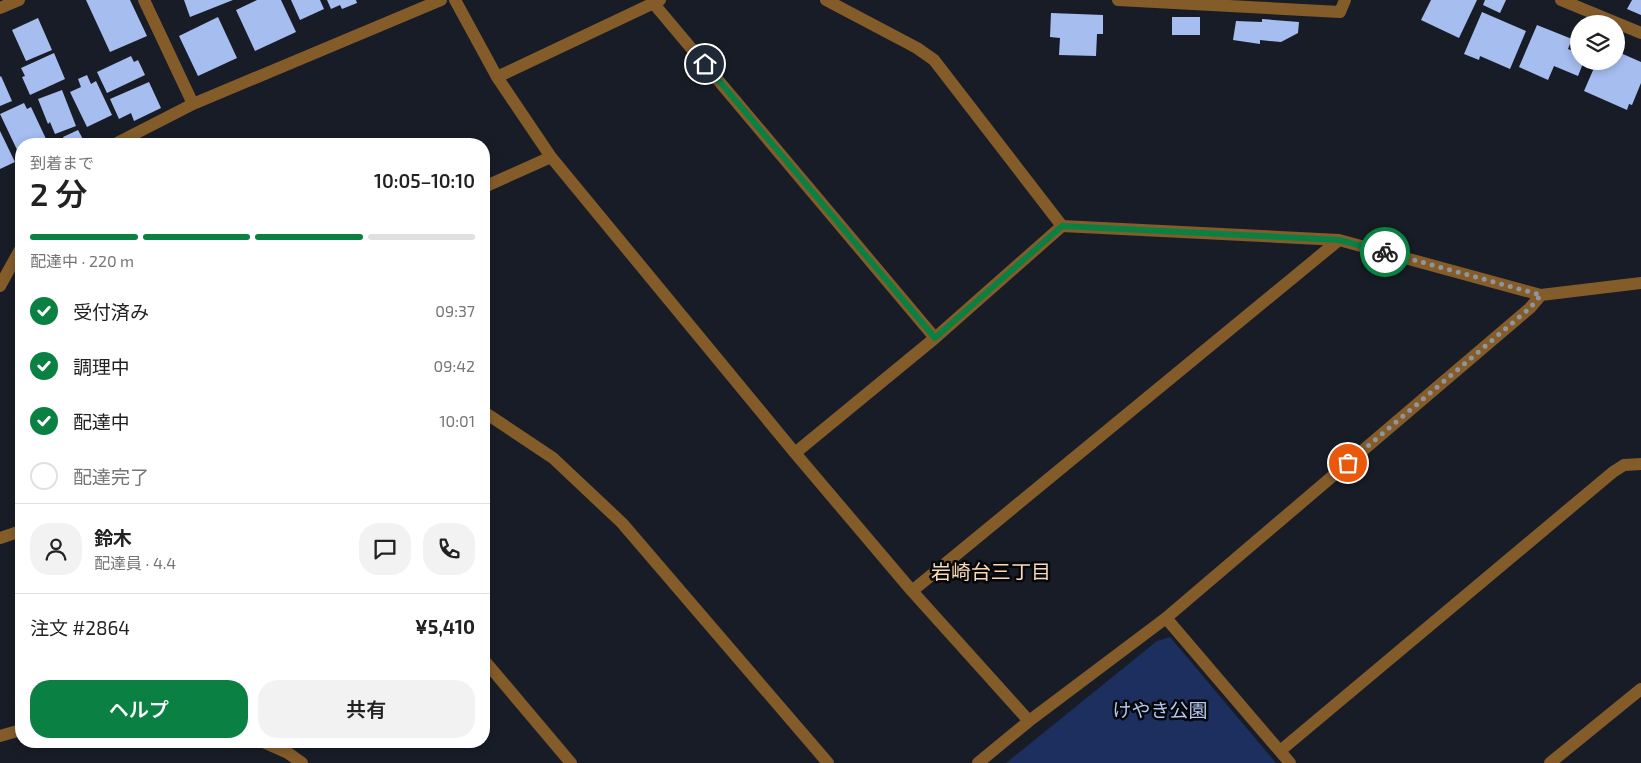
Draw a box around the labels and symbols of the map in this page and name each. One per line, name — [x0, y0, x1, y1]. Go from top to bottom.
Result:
pin — [684, 43, 726, 85]
courier — [1360, 227, 1410, 277]
pin — [1327, 442, 1369, 484]
district label: 岩崎台三丁目 — [931, 559, 1051, 583]
park label: けやき公園 — [1112, 698, 1208, 721]

